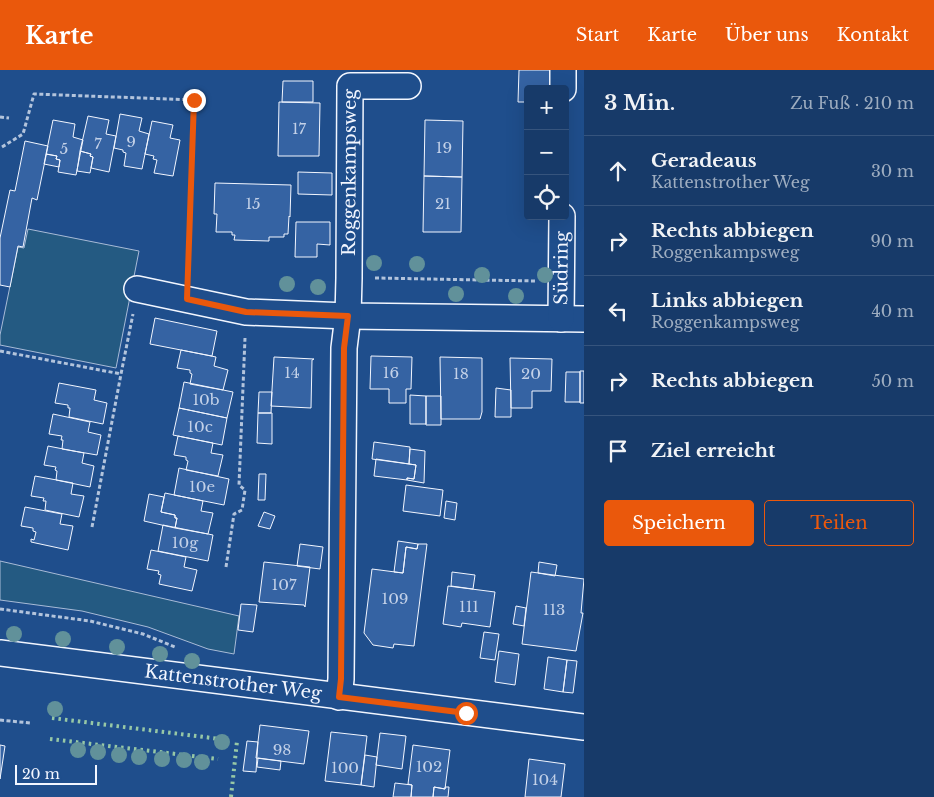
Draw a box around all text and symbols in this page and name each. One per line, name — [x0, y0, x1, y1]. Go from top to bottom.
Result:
text: Karte — [25, 21, 94, 50]
text: Start — [576, 24, 619, 46]
text: Karte — [647, 24, 697, 46]
text: Über uns — [725, 24, 809, 46]
text: Kontakt — [837, 24, 909, 46]
map controls — [524, 85, 569, 220]
button: + — [524, 85, 569, 130]
route end — [183, 89, 206, 112]
street label: Roggenkampsweg — [338, 89, 361, 256]
text: 3 Min. — [604, 90, 675, 116]
text: Zu Fuß · 210 m — [790, 93, 914, 113]
house number: 17 — [292, 119, 307, 138]
button: − — [524, 130, 569, 175]
house number: 9 — [126, 132, 136, 151]
house number: 7 — [94, 134, 102, 153]
house number: 19 — [436, 138, 452, 157]
house number: 5 — [60, 139, 68, 158]
text: Geradeaus — [651, 149, 757, 172]
icon: ahead — [604, 157, 632, 185]
text: 30 m — [871, 161, 914, 181]
text: Kattenstrother Weg — [651, 172, 810, 192]
button: locate — [524, 175, 569, 220]
house number: 15 — [245, 194, 261, 213]
house number: 21 — [435, 194, 451, 213]
text: Rechts abbiegen — [651, 219, 814, 242]
icon: right — [604, 227, 632, 255]
street label: Südring — [550, 231, 573, 305]
text: 90 m — [871, 231, 914, 251]
text: Roggenkampsweg — [651, 242, 799, 262]
text: Links abbiegen — [651, 289, 803, 312]
icon: left — [604, 297, 632, 325]
text: 40 m — [871, 301, 914, 321]
text: Roggenkampsweg — [651, 312, 799, 332]
house number: 14 — [284, 363, 300, 382]
house number: 16 — [383, 363, 399, 382]
house number: 18 — [453, 364, 469, 383]
house number: 20 — [521, 364, 541, 383]
icon: right — [604, 367, 632, 395]
text: Rechts abbiegen — [651, 369, 814, 392]
text: 50 m — [872, 371, 914, 391]
house number: 10b — [192, 390, 220, 409]
house number: 10c — [187, 417, 213, 436]
icon: arrive — [604, 437, 632, 465]
text: Ziel erreicht — [651, 439, 775, 462]
house number: 10e — [189, 477, 215, 496]
button: Speichern — [604, 500, 754, 546]
button: Teilen — [764, 500, 914, 546]
house number: 10g — [172, 533, 199, 552]
house number: 107 — [272, 575, 297, 594]
house number: 109 — [381, 589, 409, 608]
house number: 111 — [459, 597, 479, 616]
house number: 113 — [543, 600, 565, 619]
street label: Kattenstrother Weg — [143, 660, 323, 705]
route start — [455, 702, 478, 725]
house number: 98 — [273, 740, 291, 759]
house number: 102 — [416, 757, 442, 776]
house number: 100 — [331, 758, 359, 777]
scale bar — [15, 762, 98, 785]
text: 20 m — [22, 765, 60, 783]
house number: 104 — [532, 770, 558, 789]

